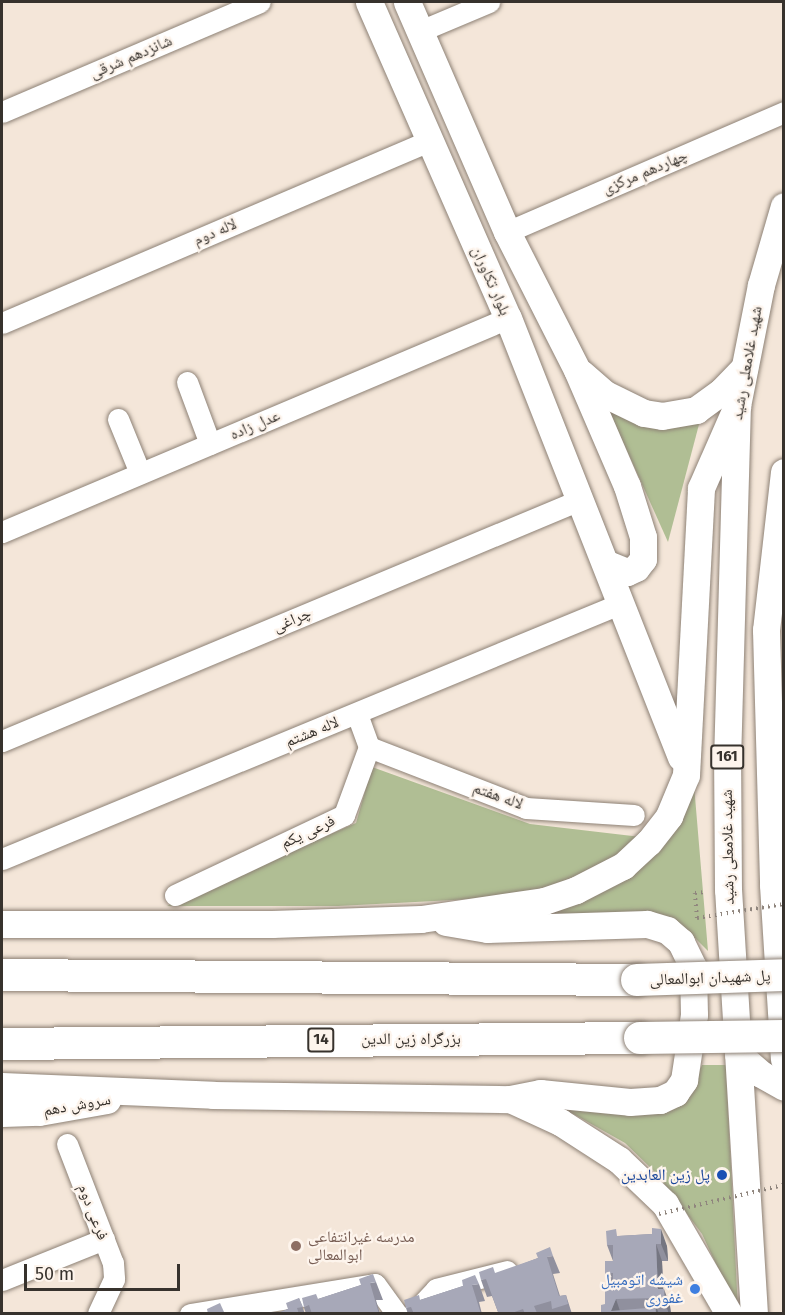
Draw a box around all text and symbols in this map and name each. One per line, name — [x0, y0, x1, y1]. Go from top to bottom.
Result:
street label: شانزدهم شرقی — [87, 31, 175, 83]
street label: چهاردهم مرکزی — [600, 145, 690, 199]
street label: لاله دوم — [190, 214, 240, 250]
street label: بلوار تکاوران — [467, 243, 515, 319]
street label: شهید غلامعلی رشید — [728, 305, 766, 421]
street label: عدل زاده — [227, 406, 283, 444]
street label: چراغی — [270, 603, 314, 637]
street label: لاله هشتم — [282, 713, 342, 751]
road number: 161 — [709, 745, 745, 769]
street label: لاله هفتم — [470, 778, 526, 814]
street label: شهید غلامعلی رشید — [717, 789, 739, 905]
street label: فرعی یکم — [278, 811, 338, 853]
street label: پل شهیدان ابوالمعالی — [649, 966, 771, 990]
road number: 14 — [306, 1028, 336, 1052]
street label: بزرگراه زین الدین — [361, 1029, 461, 1049]
street label: سروش دهم — [42, 1090, 112, 1120]
place label: پل زین العابدین — [621, 1165, 710, 1185]
marker: پل زین العابدین — [715, 1168, 729, 1182]
street label: فرعی دوم — [74, 1181, 112, 1243]
place label: مدرسه غیرانتفاعی ابوالمعالی — [308, 1227, 415, 1265]
marker: مدرسه غیرانتفاعی ابوالمعالی — [289, 1239, 303, 1253]
scale bar — [27, 1252, 183, 1290]
text: 50 m — [35, 1263, 74, 1285]
place label: شیشه اتومبیل غفوری — [601, 1270, 683, 1308]
marker: شیشه اتومبیل غفوری — [688, 1282, 702, 1296]

